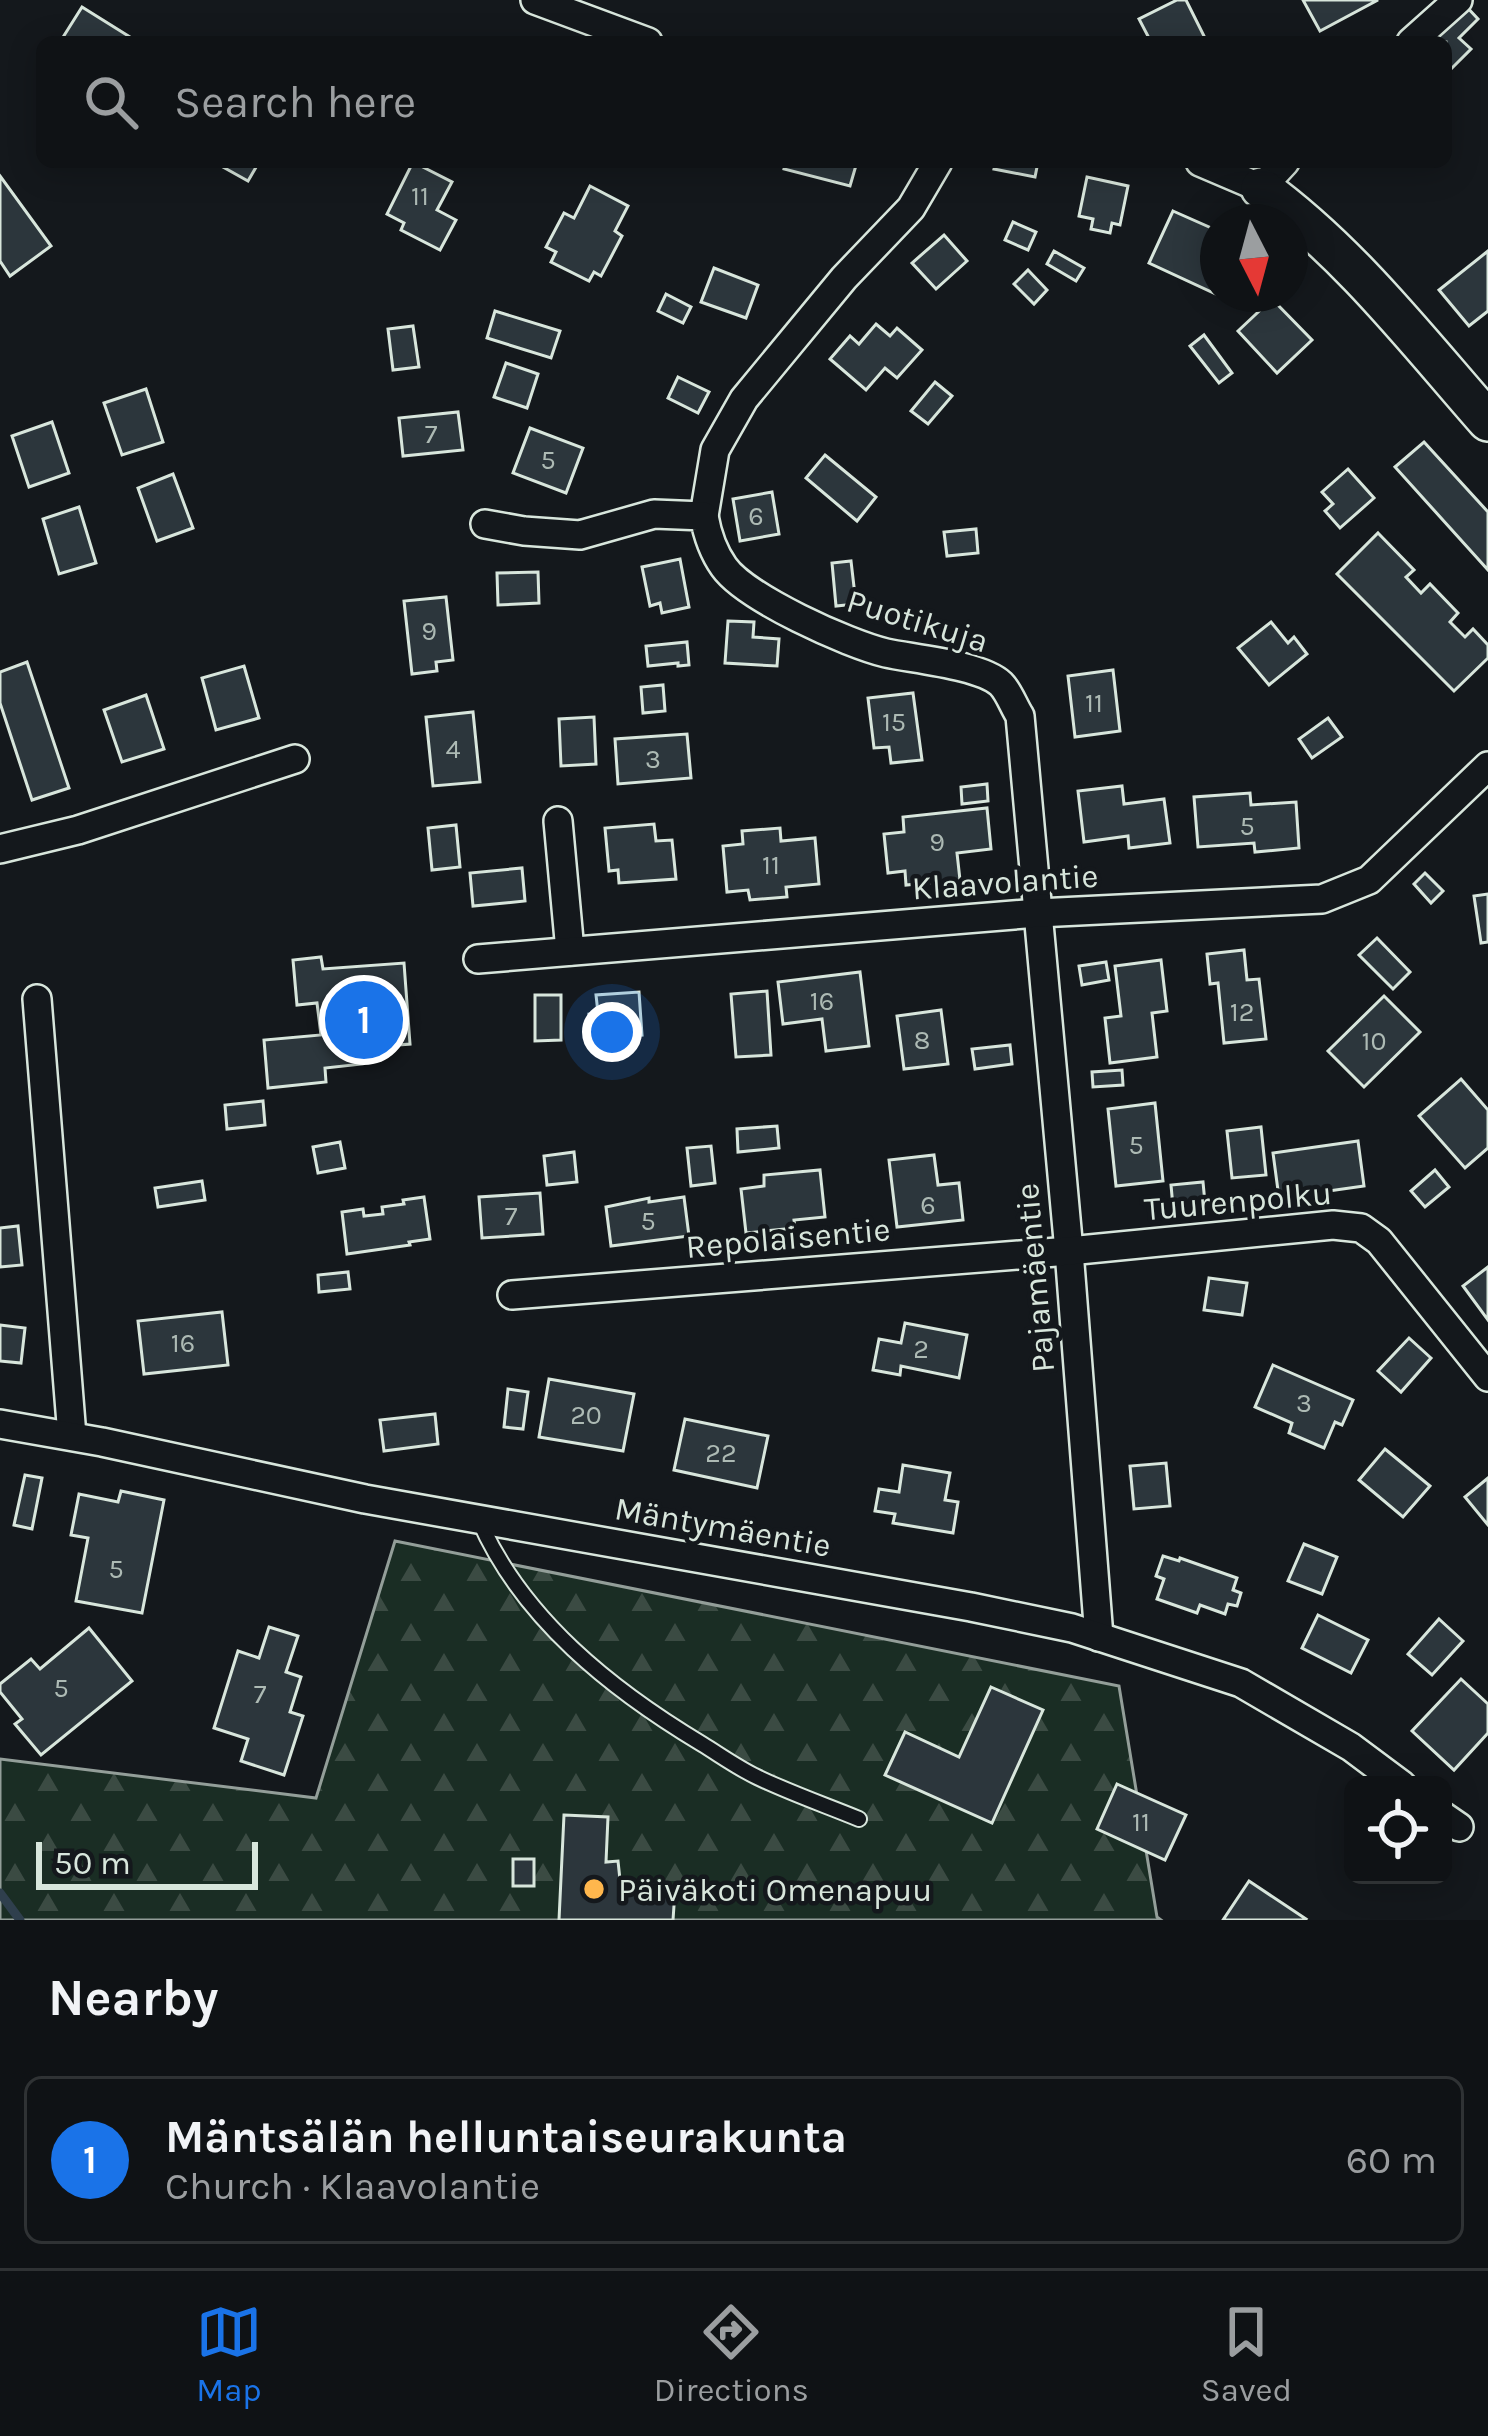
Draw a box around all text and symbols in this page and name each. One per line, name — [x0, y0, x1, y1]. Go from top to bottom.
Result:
search box — [36, 36, 1452, 168]
icon: search — [78, 69, 144, 135]
text: Search here — [174, 76, 416, 128]
house number: 11 — [411, 180, 429, 212]
north arrow — [1200, 204, 1308, 312]
house number: 7 — [425, 418, 438, 450]
house number: 5 — [540, 444, 556, 476]
house number: 6 — [748, 500, 764, 532]
street label: Puotikuja — [843, 581, 993, 660]
house number: 9 — [421, 615, 437, 647]
house number: 11 — [1085, 687, 1103, 719]
house number: 15 — [882, 706, 906, 738]
house number: 4 — [445, 733, 461, 765]
house number: 3 — [645, 743, 661, 775]
house number: 5 — [1239, 810, 1255, 842]
house number: 9 — [929, 826, 945, 858]
house number: 11 — [762, 849, 780, 881]
street label: Klaavolantie — [911, 857, 1100, 907]
pin: 1 — [325, 975, 403, 1065]
house number: 16 — [810, 985, 834, 1017]
house number: 12 — [1230, 996, 1254, 1028]
your location — [582, 1002, 642, 1062]
house number: 8 — [914, 1024, 930, 1056]
house number: 10 — [1362, 1025, 1386, 1057]
house number: 5 — [1128, 1129, 1144, 1161]
street label: Tuurenpolku — [1143, 1174, 1333, 1228]
street label: Pajamäentie — [1008, 1182, 1062, 1374]
house number: 6 — [920, 1189, 936, 1221]
house number: 7 — [505, 1200, 518, 1232]
house number: 5 — [640, 1205, 656, 1237]
street label: Repolaisentie — [684, 1210, 892, 1266]
house number: 16 — [171, 1327, 195, 1359]
house number: 2 — [913, 1333, 929, 1365]
house number: 3 — [1296, 1387, 1312, 1419]
house number: 20 — [570, 1399, 602, 1431]
house number: 22 — [705, 1437, 737, 1469]
street label: Mäntymäentie — [612, 1489, 834, 1565]
house number: 5 — [108, 1553, 124, 1585]
house number: 5 — [53, 1672, 69, 1704]
house number: 7 — [254, 1678, 267, 1710]
map controls — [1344, 1776, 1452, 1884]
button: locate — [1344, 1776, 1452, 1884]
house number: 11 — [1132, 1806, 1150, 1838]
scale bar — [36, 1836, 258, 1889]
text: 50 m — [54, 1844, 131, 1882]
place label: Päiväkoti Omenapuu — [618, 1871, 932, 1909]
marker: Päiväkoti Omenapuu — [581, 1876, 607, 1902]
text: Nearby — [48, 1968, 218, 2028]
text: Mäntsälän helluntaiseurakunta — [165, 2111, 847, 2163]
text: 1 — [83, 2137, 97, 2183]
text: 60 m — [1346, 2137, 1437, 2183]
text: Church · Klaavolantie — [165, 2163, 540, 2209]
tab: Map — [196, 2299, 262, 2409]
tab: Directions — [654, 2299, 809, 2409]
tab: Saved — [1201, 2299, 1292, 2409]

